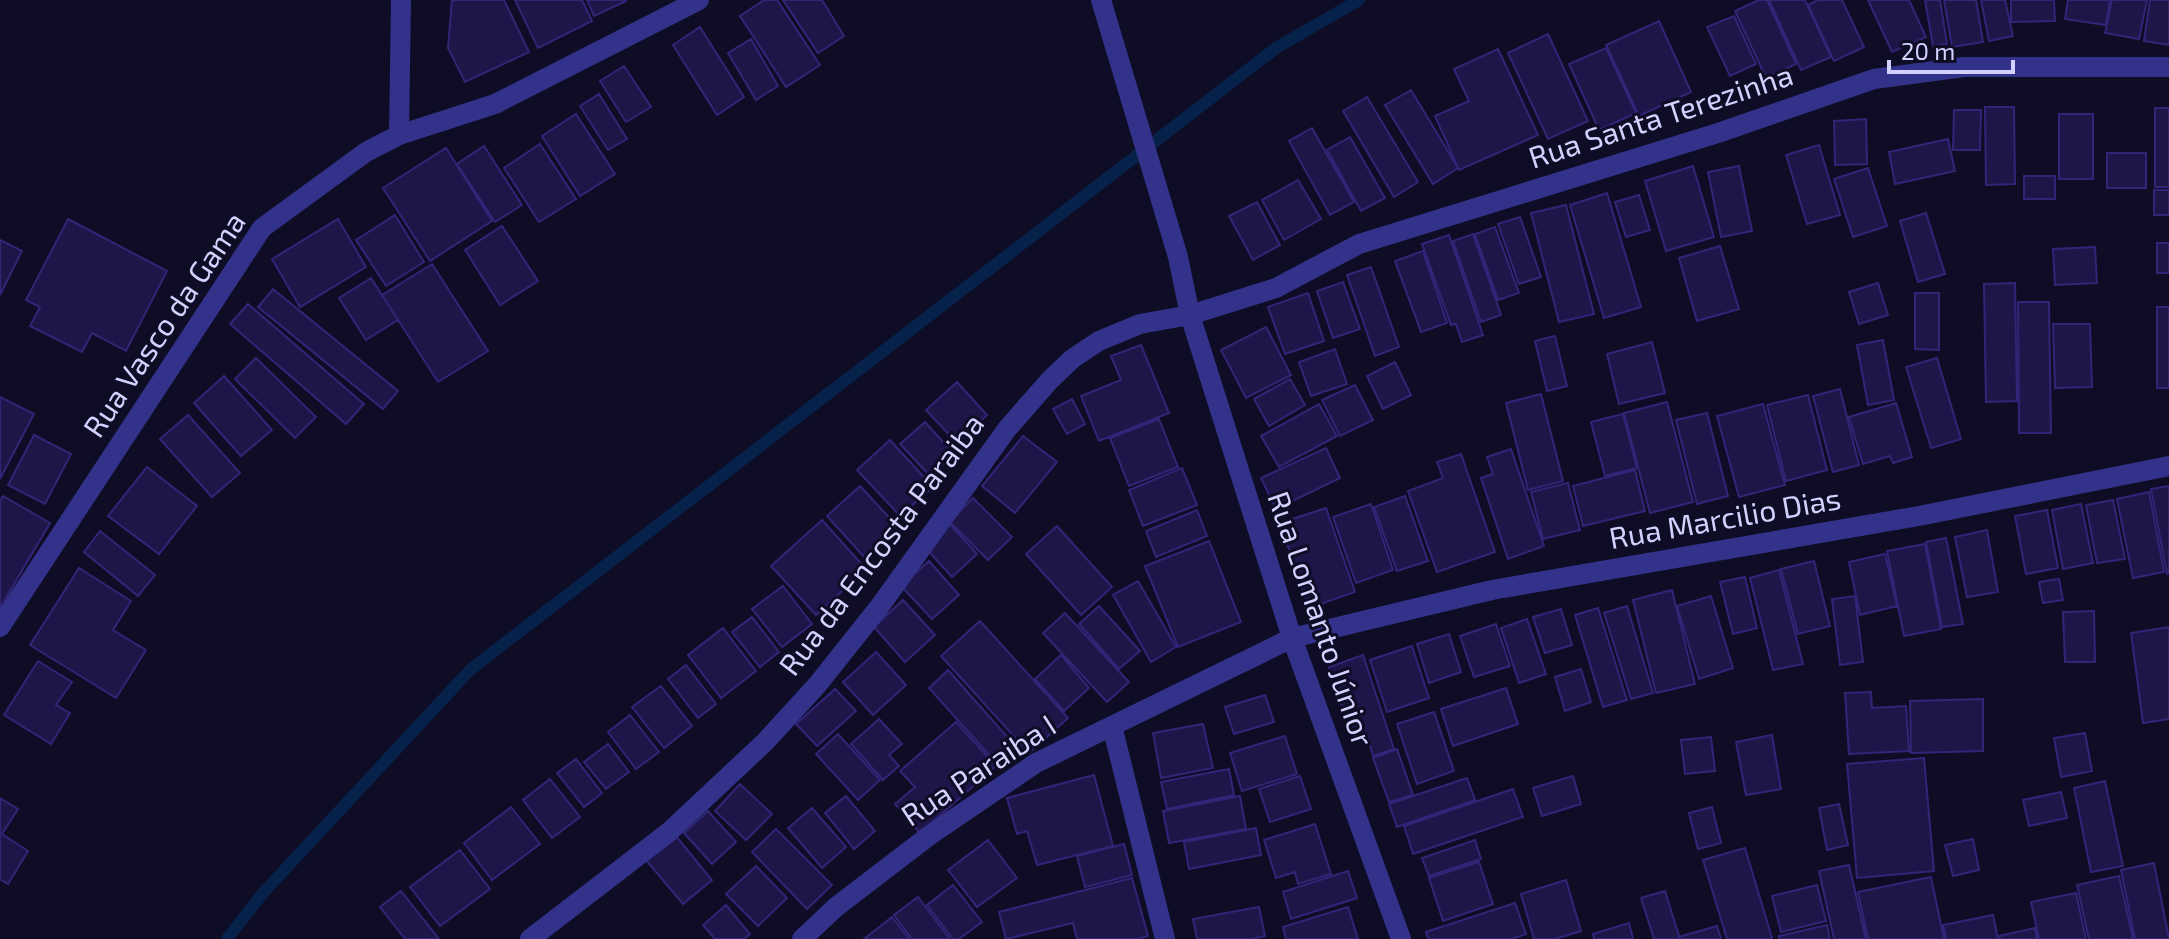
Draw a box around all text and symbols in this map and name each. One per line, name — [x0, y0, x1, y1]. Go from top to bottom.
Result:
scale bar — [1889, 24, 2013, 74]
text: 20 m — [1901, 36, 1955, 65]
street label: Rua Santa Terezinha — [1524, 55, 1797, 175]
street label: Rua Vasco da Gama — [75, 204, 252, 443]
street label: Rua da Encosta Paraiba — [770, 406, 991, 682]
street label: Rua Marcilio Dias — [1606, 479, 1843, 555]
street label: Rua Lomanto Júnior — [1261, 486, 1382, 751]
street label: Rua Paraiba I — [894, 706, 1062, 833]

